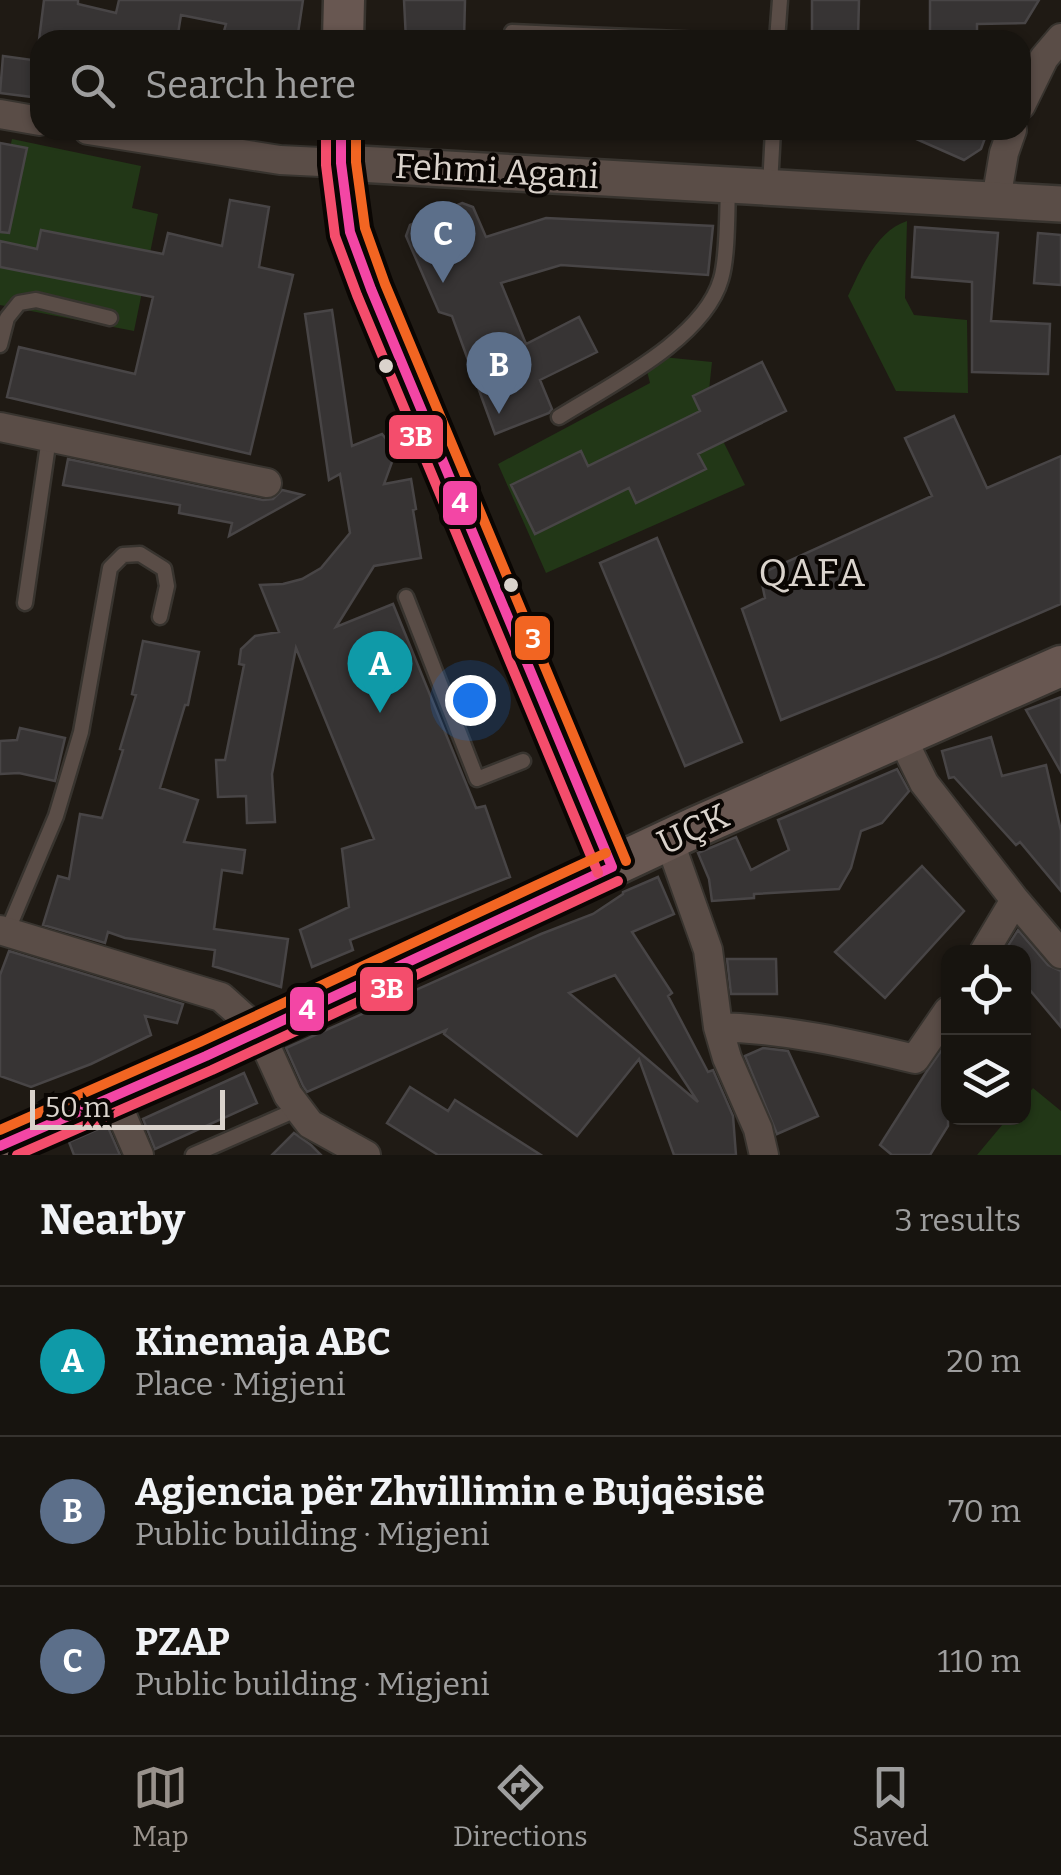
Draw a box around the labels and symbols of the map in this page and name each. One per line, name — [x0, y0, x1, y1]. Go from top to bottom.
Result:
street label: Fehmi Agani — [394, 145, 600, 197]
pin: C — [410, 200, 476, 283]
pin: B — [466, 332, 532, 414]
unlabelled marker — [376, 356, 396, 376]
line badge: 3B — [387, 413, 445, 461]
text: 3B — [399, 420, 433, 453]
line badge: 4 — [441, 479, 479, 527]
text: 4 — [451, 486, 469, 519]
district label: QAFA — [758, 550, 868, 596]
unlabelled marker — [501, 575, 521, 595]
line badge: 3 — [513, 614, 552, 662]
text: 3 — [525, 622, 541, 655]
pin: A — [348, 630, 412, 713]
your location — [445, 675, 496, 726]
street label: UÇK — [651, 794, 735, 864]
line badge: 3B — [358, 965, 415, 1013]
text: 3B — [370, 972, 404, 1005]
line badge: 4 — [288, 985, 326, 1033]
text: 4 — [298, 993, 316, 1026]
scale bar — [30, 1085, 225, 1130]

